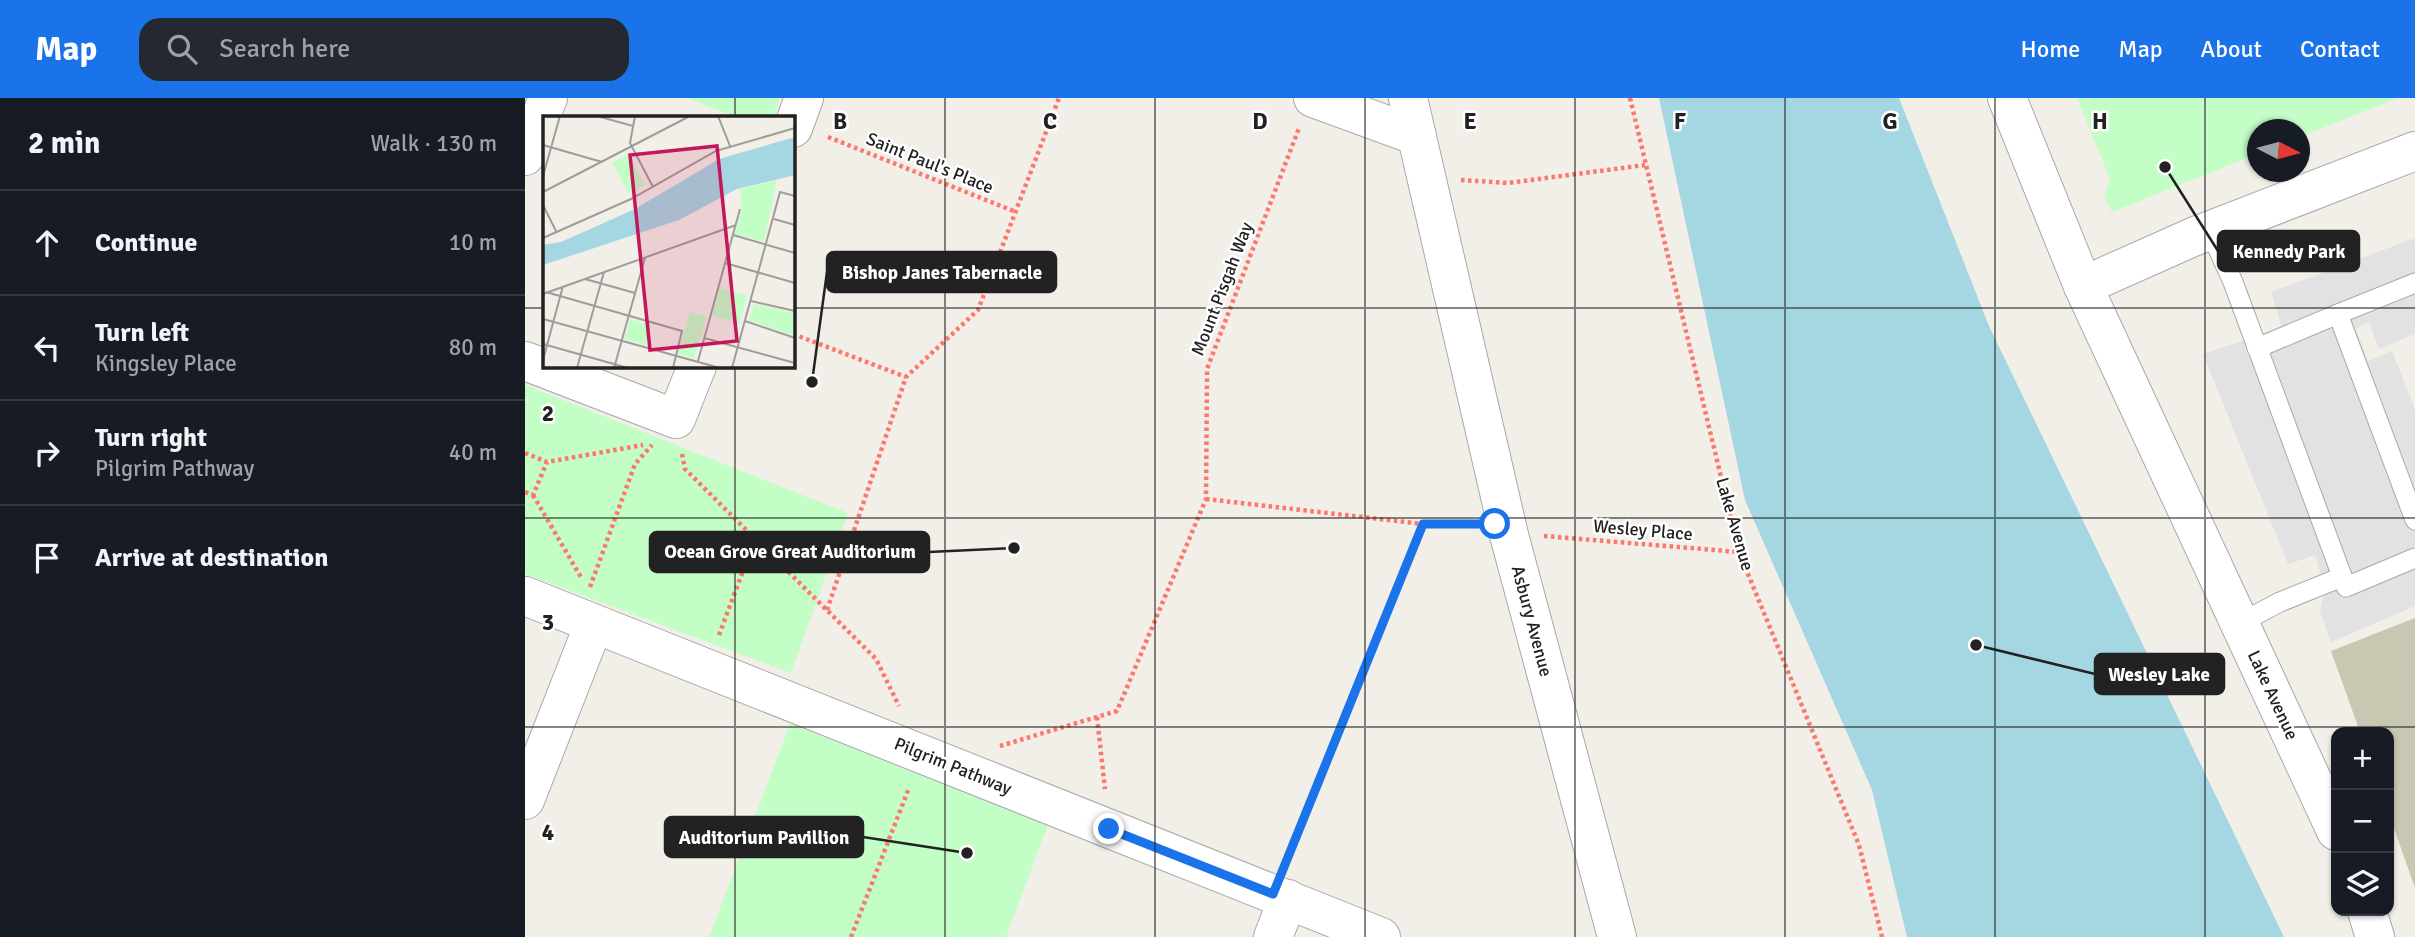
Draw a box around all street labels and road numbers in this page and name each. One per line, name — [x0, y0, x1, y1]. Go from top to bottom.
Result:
street label: Saint Paul's Place — [863, 127, 997, 199]
street label: Mount Pisgah Way — [1186, 219, 1258, 359]
street label: Lake Avenue — [1711, 475, 1759, 573]
street label: Wesley Place — [1592, 515, 1694, 545]
street label: Asbury Avenue — [1507, 563, 1557, 679]
street label: Lake Avenue — [2243, 647, 2303, 743]
street label: Pilgrim Pathway — [891, 732, 1015, 800]

